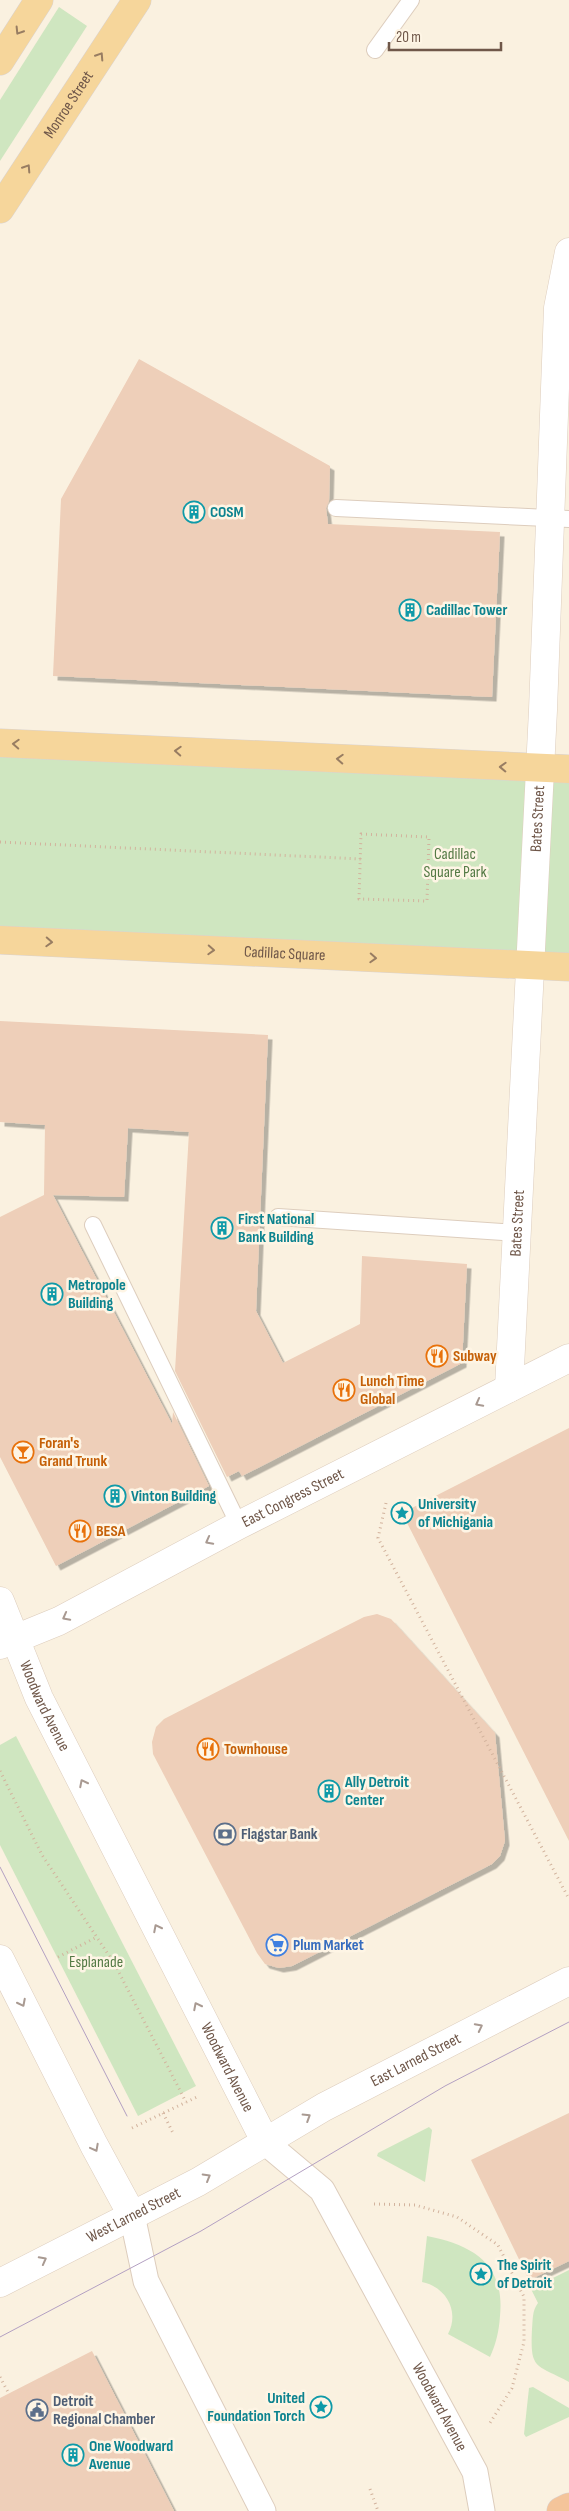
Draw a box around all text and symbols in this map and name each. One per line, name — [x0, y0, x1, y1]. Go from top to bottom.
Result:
scale bar — [389, 20, 502, 52]
one-way arrow — [16, 25, 26, 34]
text: 20 m — [396, 28, 421, 47]
one-way arrow — [94, 52, 103, 62]
street label: Monroe Street — [40, 67, 98, 142]
one-way arrow — [20, 164, 30, 173]
building icon: COSM — [182, 500, 206, 524]
place label: COSM — [210, 503, 244, 522]
building icon: Cadillac Tower — [398, 598, 422, 622]
place label: Cadillac Tower — [426, 601, 507, 620]
one-way arrow — [12, 738, 20, 749]
one-way arrow — [174, 746, 182, 757]
one-way arrow — [336, 754, 344, 765]
one-way arrow — [499, 762, 506, 772]
street label: Bates Street — [526, 785, 549, 852]
park label: Cadillac Square Park — [423, 845, 487, 882]
one-way arrow — [45, 937, 53, 948]
street label: Cadillac Square — [243, 942, 326, 965]
one-way arrow — [208, 945, 215, 955]
one-way arrow — [370, 952, 378, 963]
street label: Bates Street — [506, 1189, 528, 1257]
place label: First National Bank Building — [238, 1210, 314, 1247]
building icon: First National Bank Building — [210, 1216, 234, 1240]
place label: Metropole Building — [68, 1276, 126, 1313]
building icon: Metropole Building — [40, 1282, 64, 1306]
restaurant icon: Subway — [425, 1344, 449, 1368]
place label: Subway — [453, 1347, 497, 1366]
place label: Lunch Time Global — [360, 1372, 425, 1409]
restaurant icon: Lunch Time Global — [332, 1378, 356, 1402]
one-way arrow — [475, 1397, 484, 1407]
place label: Foran's Grand Trunk — [39, 1434, 107, 1471]
bar icon: Foran's Grand Trunk — [11, 1440, 35, 1464]
street label: East Congress Street — [239, 1464, 347, 1531]
building icon: Vinton Building — [103, 1484, 127, 1508]
place label: Vinton Building — [131, 1487, 217, 1506]
place label: University of Michigania — [418, 1495, 493, 1532]
place icon: University of Michigania — [390, 1501, 414, 1525]
restaurant icon: BESA — [68, 1519, 92, 1543]
place label: BESA — [96, 1522, 126, 1541]
one-way arrow — [205, 1534, 214, 1544]
one-way arrow — [62, 1611, 71, 1621]
street label: Woodward Avenue — [15, 1658, 74, 1754]
restaurant icon: Townhouse — [196, 1737, 220, 1761]
place label: Townhouse — [224, 1740, 288, 1759]
place label: Ally Detroit Center — [344, 1773, 409, 1810]
one-way arrow — [79, 1779, 89, 1788]
building icon: Ally Detroit Center — [317, 1779, 341, 1803]
bank icon: Flagstar Bank — [213, 1822, 237, 1846]
place label: Flagstar Bank — [241, 1825, 318, 1844]
one-way arrow — [153, 1924, 163, 1933]
supermarket icon: Plum Market — [265, 1933, 289, 1957]
place label: Plum Market — [293, 1936, 364, 1955]
park label: Esplanade — [69, 1953, 123, 1972]
one-way arrow — [16, 1998, 26, 2007]
one-way arrow — [193, 2002, 203, 2011]
street label: Woodward Avenue — [197, 2019, 258, 2115]
one-way arrow — [474, 2023, 483, 2033]
street label: East Larned Street — [367, 2029, 464, 2091]
one-way arrow — [302, 2114, 311, 2123]
one-way arrow — [89, 2143, 99, 2152]
one-way arrow — [201, 2174, 210, 2184]
street label: West Larned Street — [84, 2183, 184, 2247]
one-way arrow — [38, 2256, 47, 2266]
place label: The Spirit of Detroit — [497, 2256, 552, 2293]
place icon: The Spirit of Detroit — [469, 2262, 493, 2286]
street label: Woodward Avenue — [408, 2359, 471, 2455]
place label: United Foundation Torch — [207, 2389, 305, 2426]
place label: Detroit Regional Chamber — [53, 2392, 155, 2429]
place icon: United Foundation Torch — [309, 2395, 333, 2419]
public building icon: Detroit Regional Chamber — [25, 2398, 49, 2422]
place label: One Woodward Avenue — [88, 2437, 173, 2474]
building icon: One Woodward Avenue — [61, 2443, 85, 2467]

